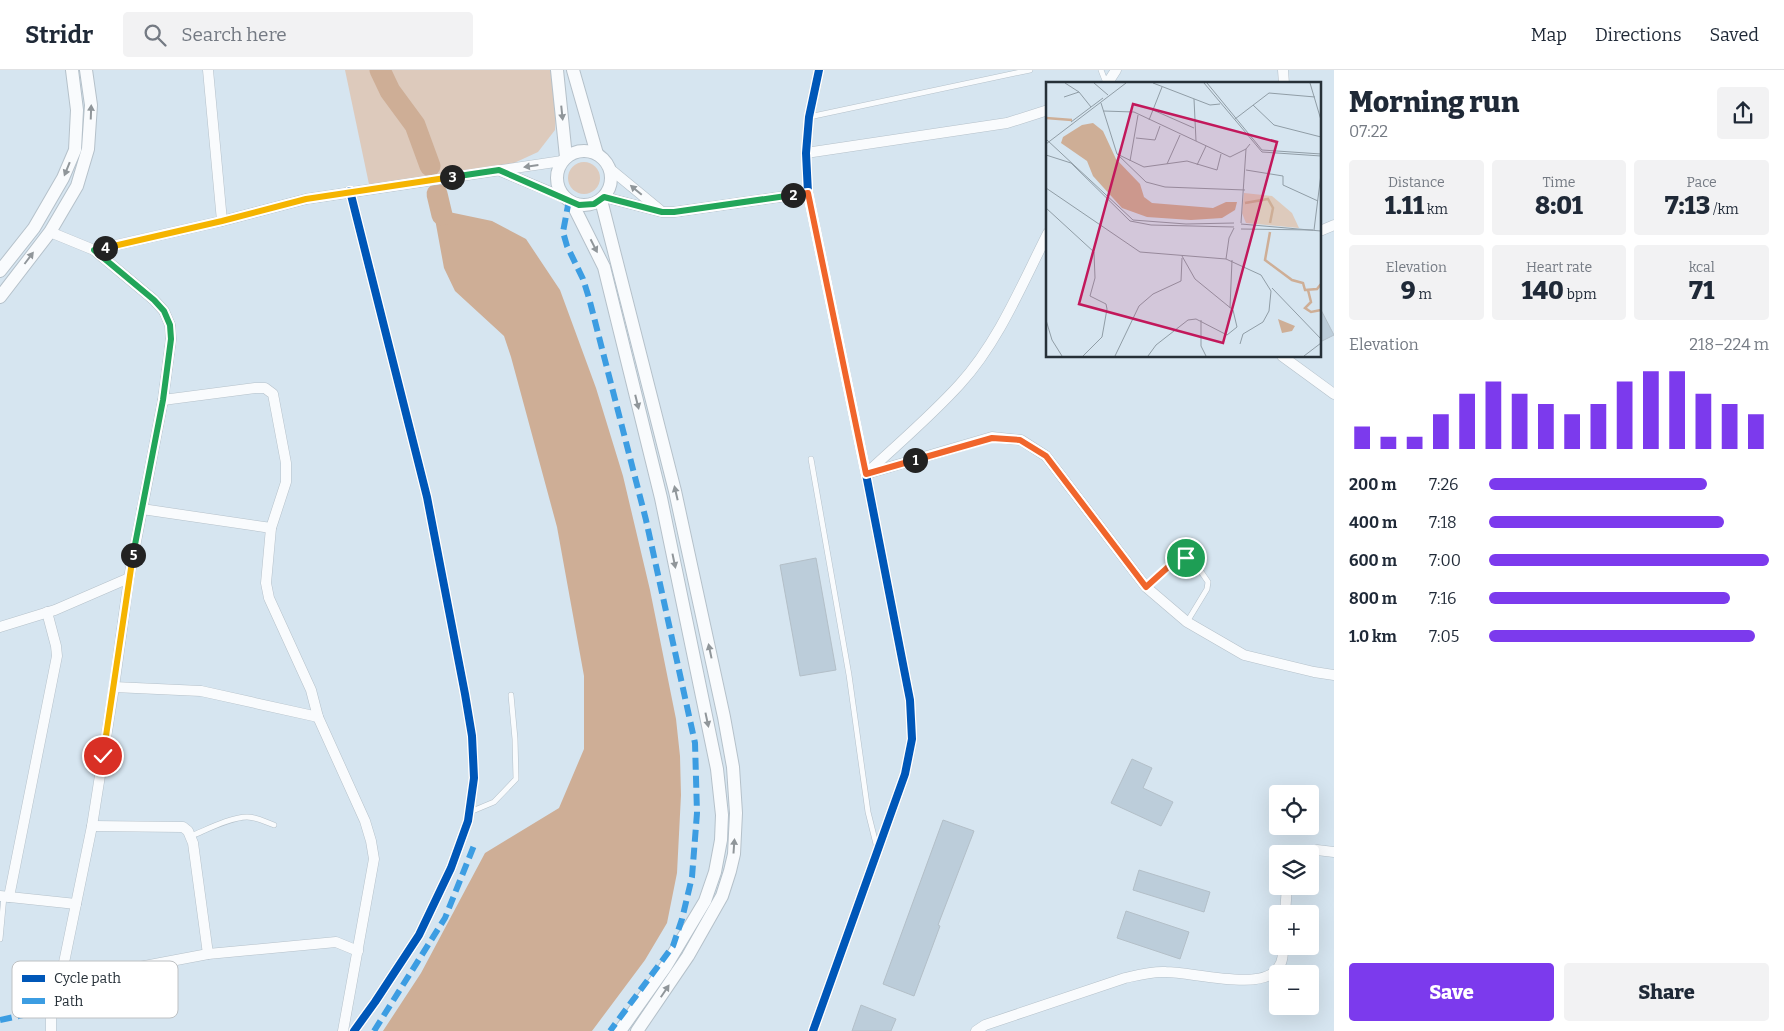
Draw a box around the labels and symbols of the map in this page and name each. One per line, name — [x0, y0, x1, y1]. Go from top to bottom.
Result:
inset map — [1046, 82, 1322, 358]
one-way arrow — [87, 104, 95, 120]
one-way arrow — [558, 106, 566, 122]
one-way arrow — [63, 162, 71, 177]
one-way arrow — [522, 162, 538, 170]
pin: 3 — [440, 164, 464, 190]
pin: 2 — [780, 182, 806, 208]
one-way arrow — [629, 184, 642, 195]
pin: 4 — [92, 236, 118, 260]
one-way arrow — [590, 239, 598, 253]
one-way arrow — [24, 252, 35, 265]
one-way arrow — [633, 395, 641, 410]
pin: 1 — [902, 448, 928, 472]
one-way arrow — [672, 485, 680, 500]
pin — [1165, 537, 1207, 579]
pin: 5 — [120, 542, 146, 568]
one-way arrow — [670, 553, 678, 568]
one-way arrow — [706, 644, 714, 659]
one-way arrow — [703, 712, 711, 727]
pin — [82, 735, 124, 777]
one-way arrow — [731, 838, 739, 854]
legend — [12, 961, 178, 1018]
text: Cycle path — [54, 970, 121, 987]
one-way arrow — [660, 985, 670, 998]
text: Path — [54, 993, 84, 1010]

